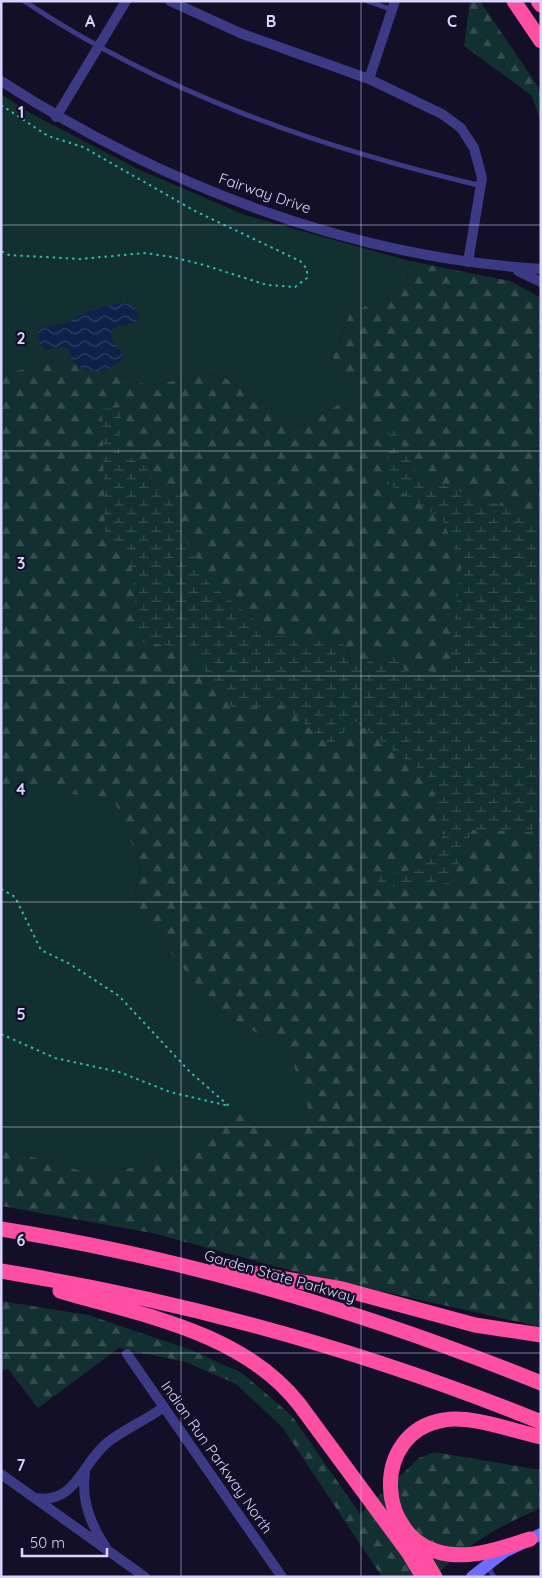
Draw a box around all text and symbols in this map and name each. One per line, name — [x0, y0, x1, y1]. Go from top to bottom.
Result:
text: A — [85, 11, 96, 31]
text: B — [266, 11, 276, 31]
text: C — [447, 11, 457, 31]
text: 1 — [18, 102, 24, 122]
street label: Fairway Drive — [216, 168, 314, 218]
text: 2 — [16, 328, 26, 348]
text: 3 — [17, 553, 25, 573]
text: 4 — [16, 779, 26, 799]
text: 5 — [16, 1004, 26, 1024]
text: 6 — [17, 1230, 26, 1250]
street label: Garden State Parkway — [202, 1245, 358, 1307]
street label: Indian Run Parkway North — [157, 1377, 277, 1537]
text: 7 — [17, 1455, 26, 1475]
scale bar — [22, 1526, 108, 1558]
text: 50 m — [30, 1533, 65, 1552]

